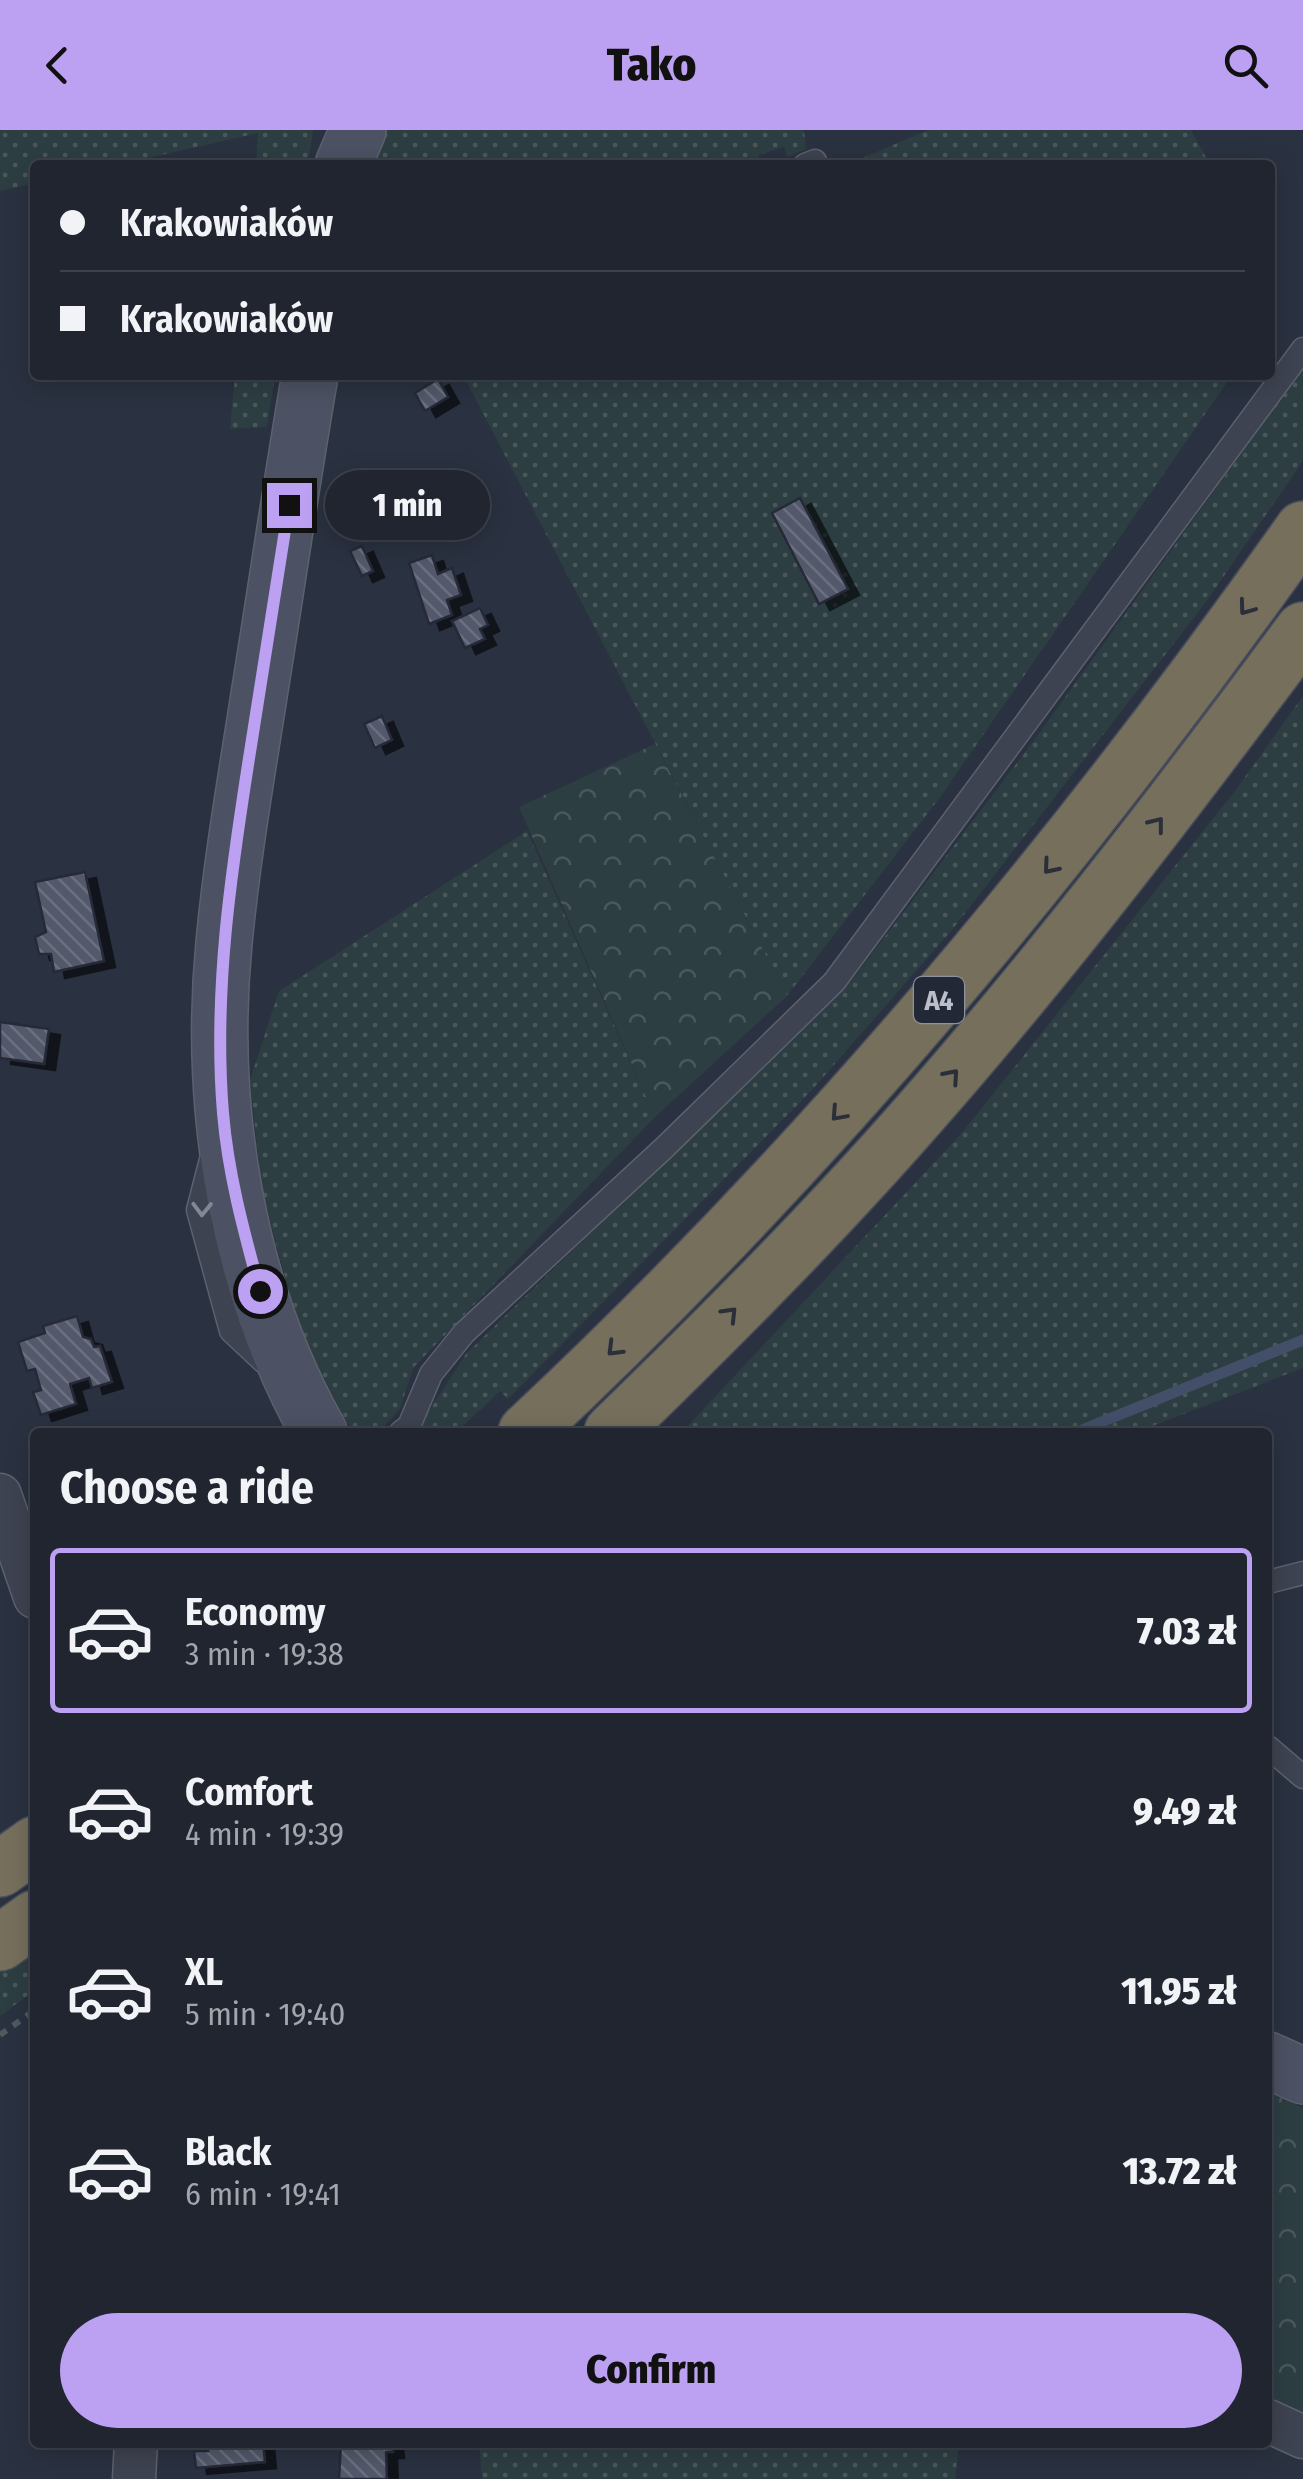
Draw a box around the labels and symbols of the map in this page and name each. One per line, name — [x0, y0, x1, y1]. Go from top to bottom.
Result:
callout: 1 min — [324, 470, 489, 540]
route end — [267, 483, 312, 528]
one-way arrow — [1241, 597, 1258, 615]
one-way arrow — [1145, 817, 1162, 835]
one-way arrow — [1043, 855, 1061, 873]
road number: A4 — [914, 977, 964, 1023]
one-way arrow — [940, 1070, 958, 1088]
one-way arrow — [832, 1102, 850, 1121]
one-way arrow — [191, 1202, 213, 1218]
route start — [238, 1269, 283, 1314]
one-way arrow — [718, 1307, 736, 1325]
one-way arrow — [608, 1337, 626, 1355]

